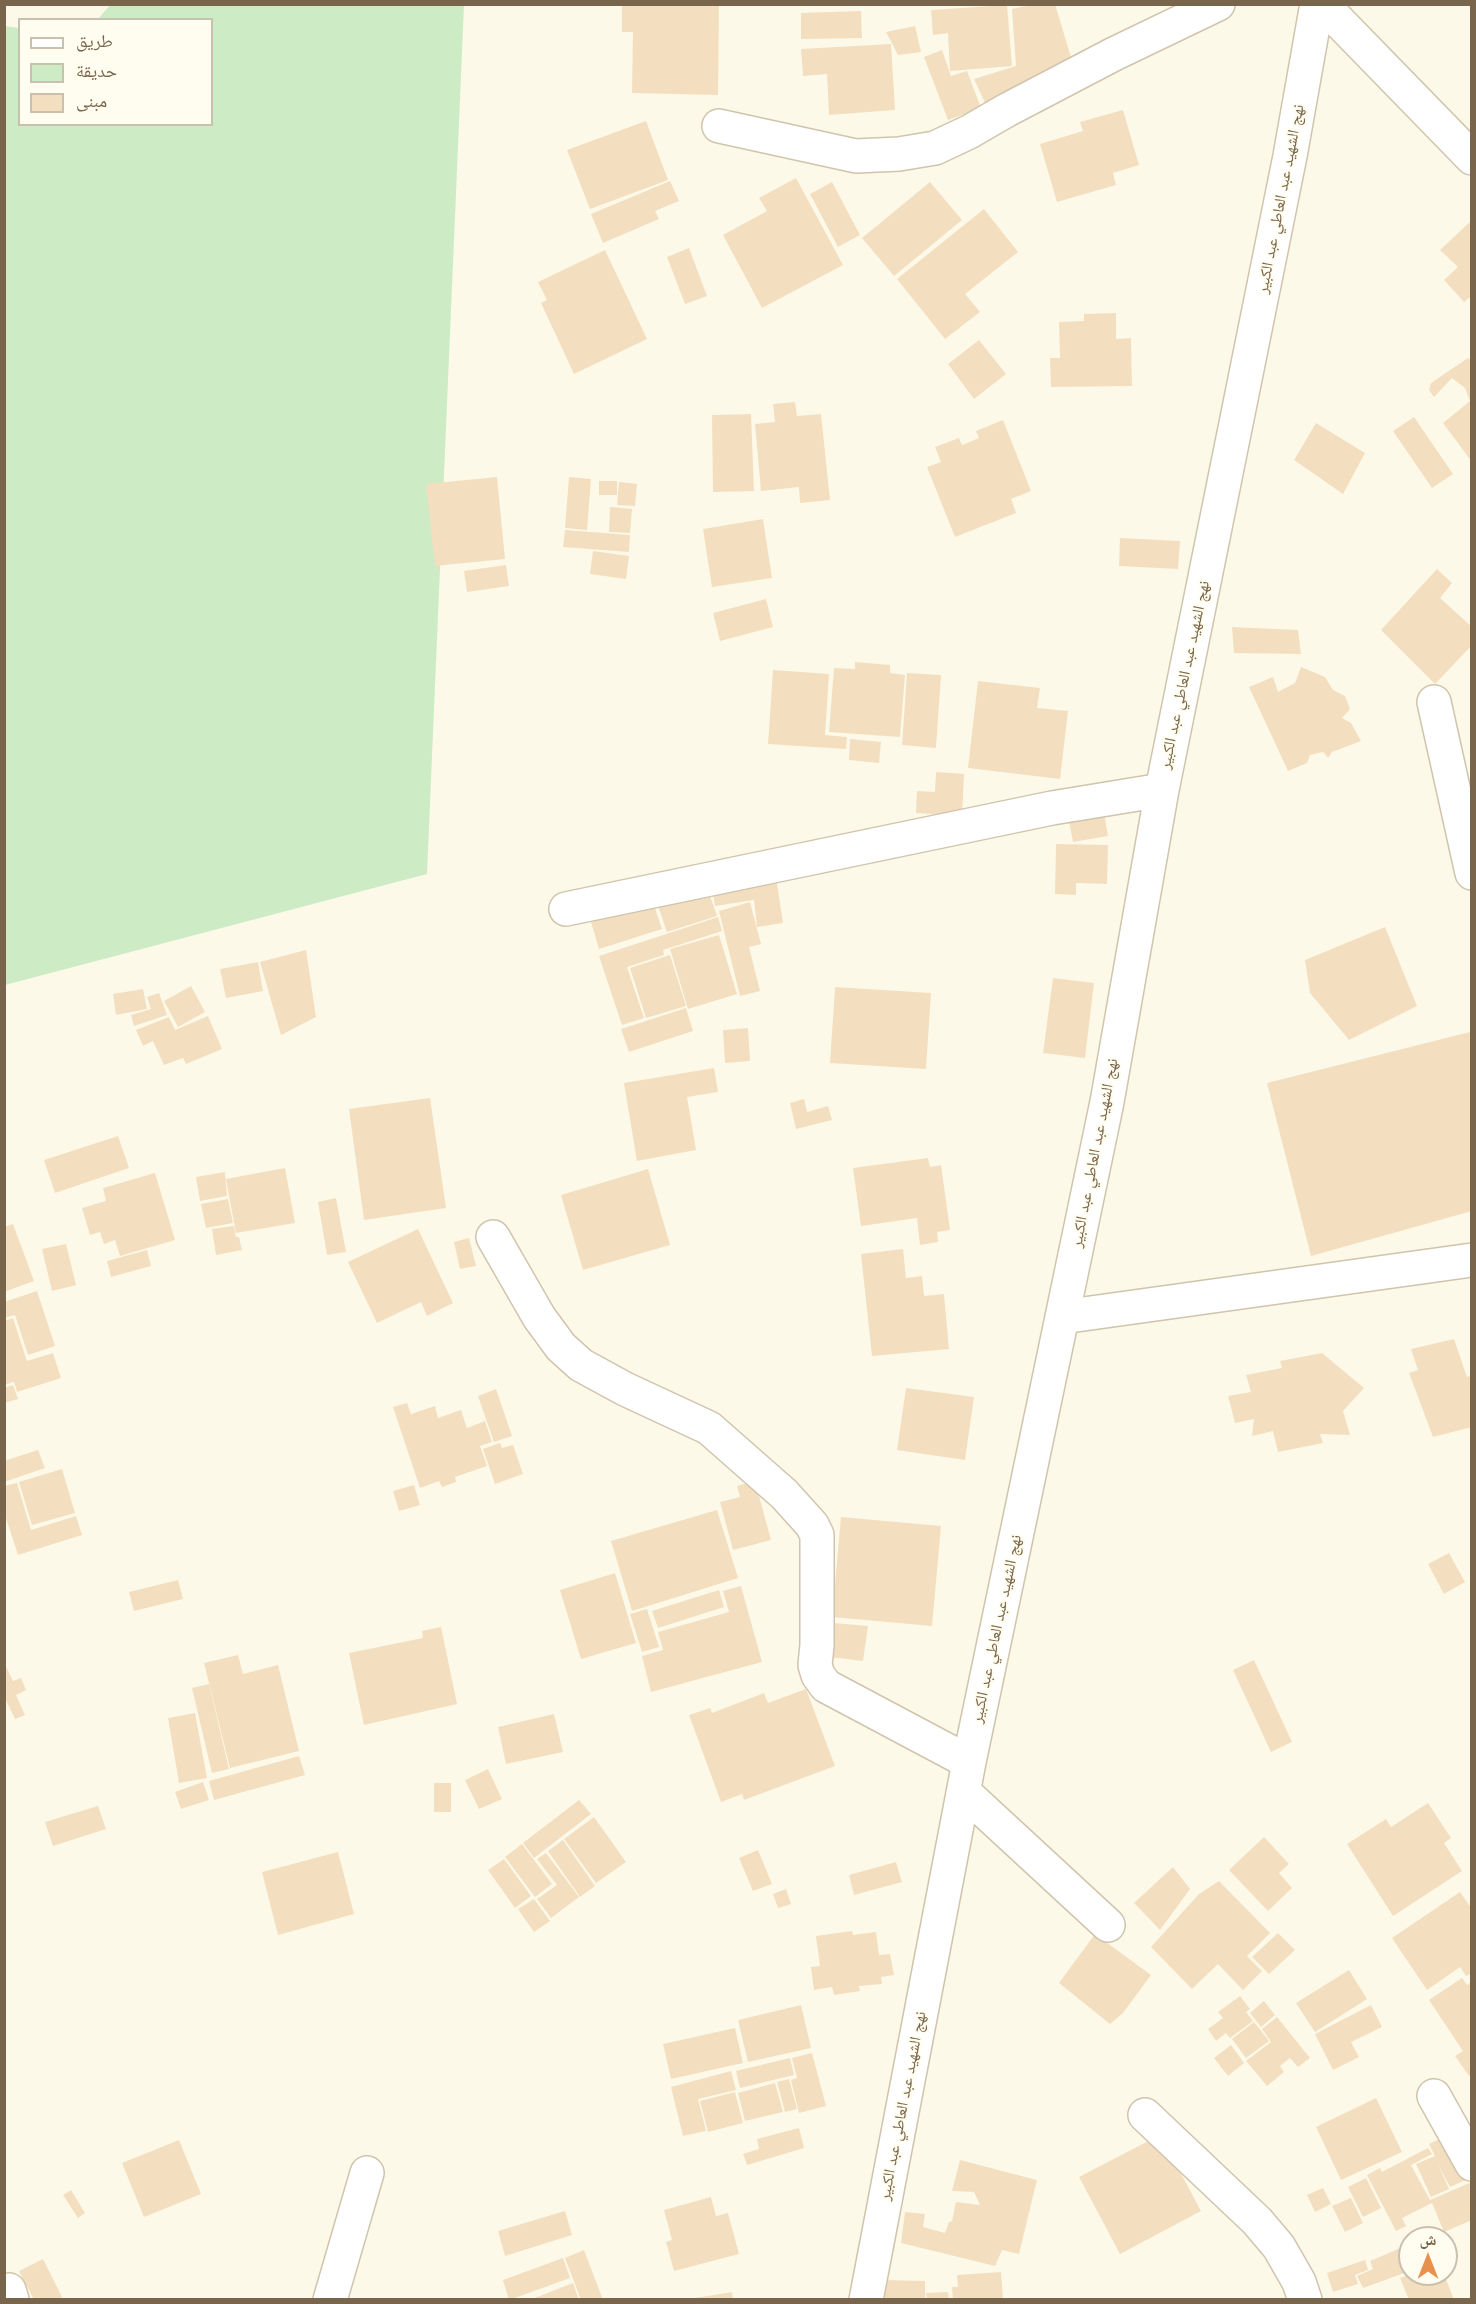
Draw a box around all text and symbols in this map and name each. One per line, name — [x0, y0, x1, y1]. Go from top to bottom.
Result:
legend — [18, 18, 213, 126]
text: طريق — [76, 31, 113, 51]
text: حديقة — [76, 61, 117, 81]
text: مبنى — [76, 91, 107, 111]
street label: نهج الشهيد عبد العاطي عبد الكبير — [1253, 103, 1309, 295]
street label: نهج الشهيد عبد العاطي عبد الكبير — [1156, 579, 1214, 771]
street label: نهج الشهيد عبد العاطي عبد الكبير — [1067, 1057, 1123, 1249]
street label: نهج الشهيد عبد العاطي عبد الكبير — [968, 1533, 1026, 1725]
street label: نهج الشهيد عبد العاطي عبد الكبير — [875, 2010, 931, 2202]
north arrow — [1398, 2226, 1458, 2286]
text: ش — [1420, 2231, 1436, 2248]

